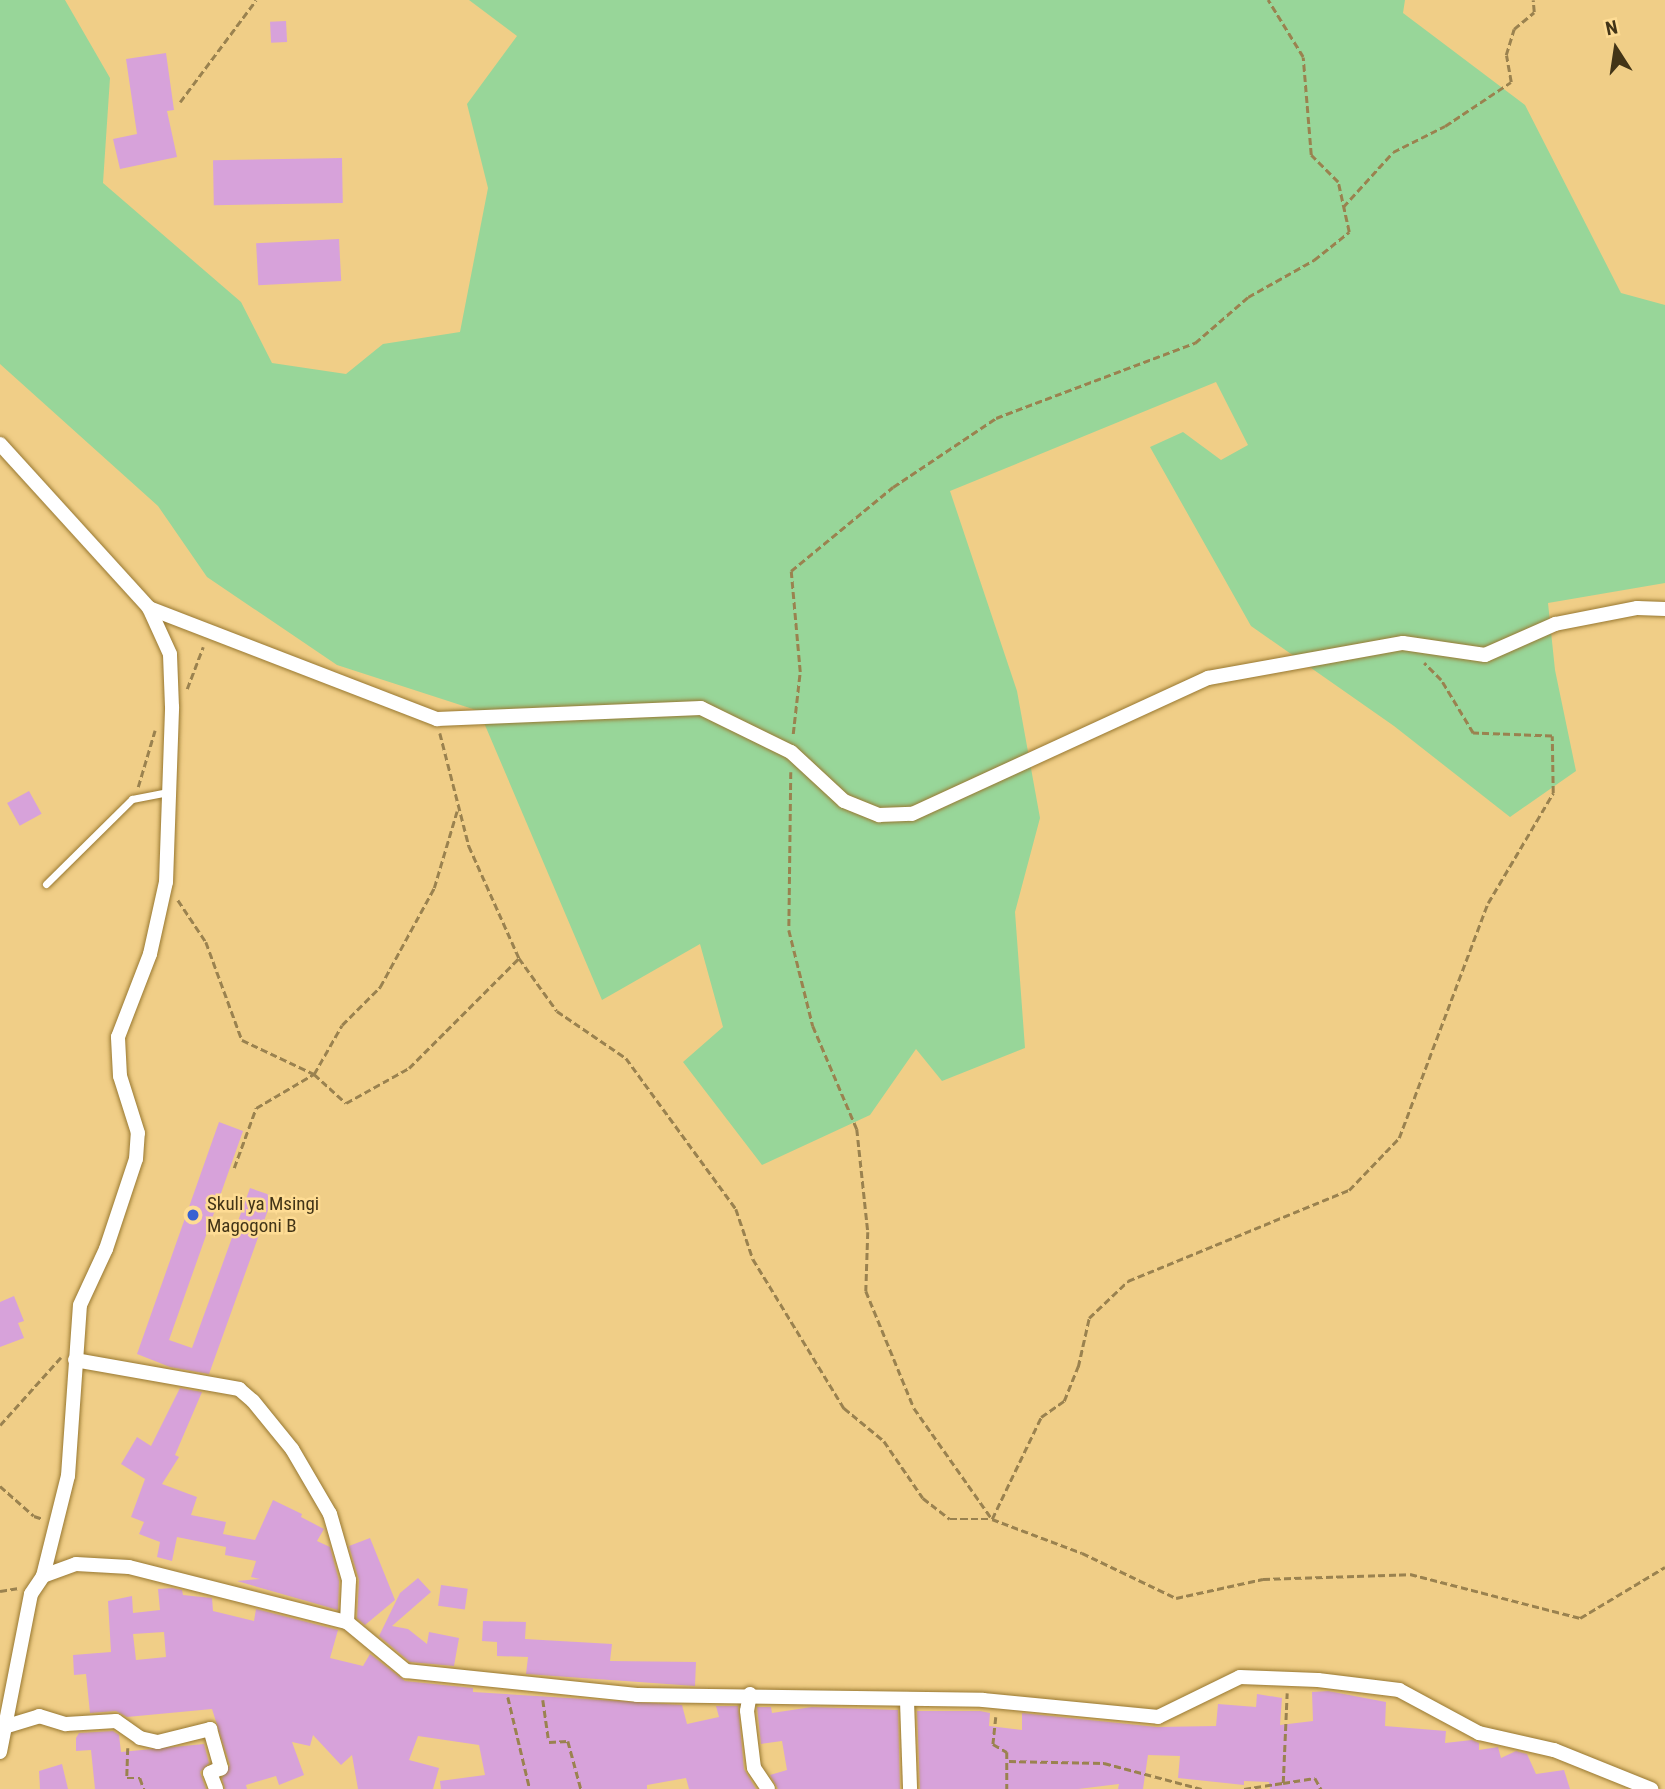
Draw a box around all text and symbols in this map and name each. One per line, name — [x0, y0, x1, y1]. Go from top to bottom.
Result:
north arrow — [1581, 14, 1651, 84]
text: N — [1603, 16, 1620, 40]
place label: Skuli ya Msingi Magogoni B — [207, 1193, 319, 1237]
marker: Skuli ya Msingi Magogoni B — [185, 1207, 201, 1223]

